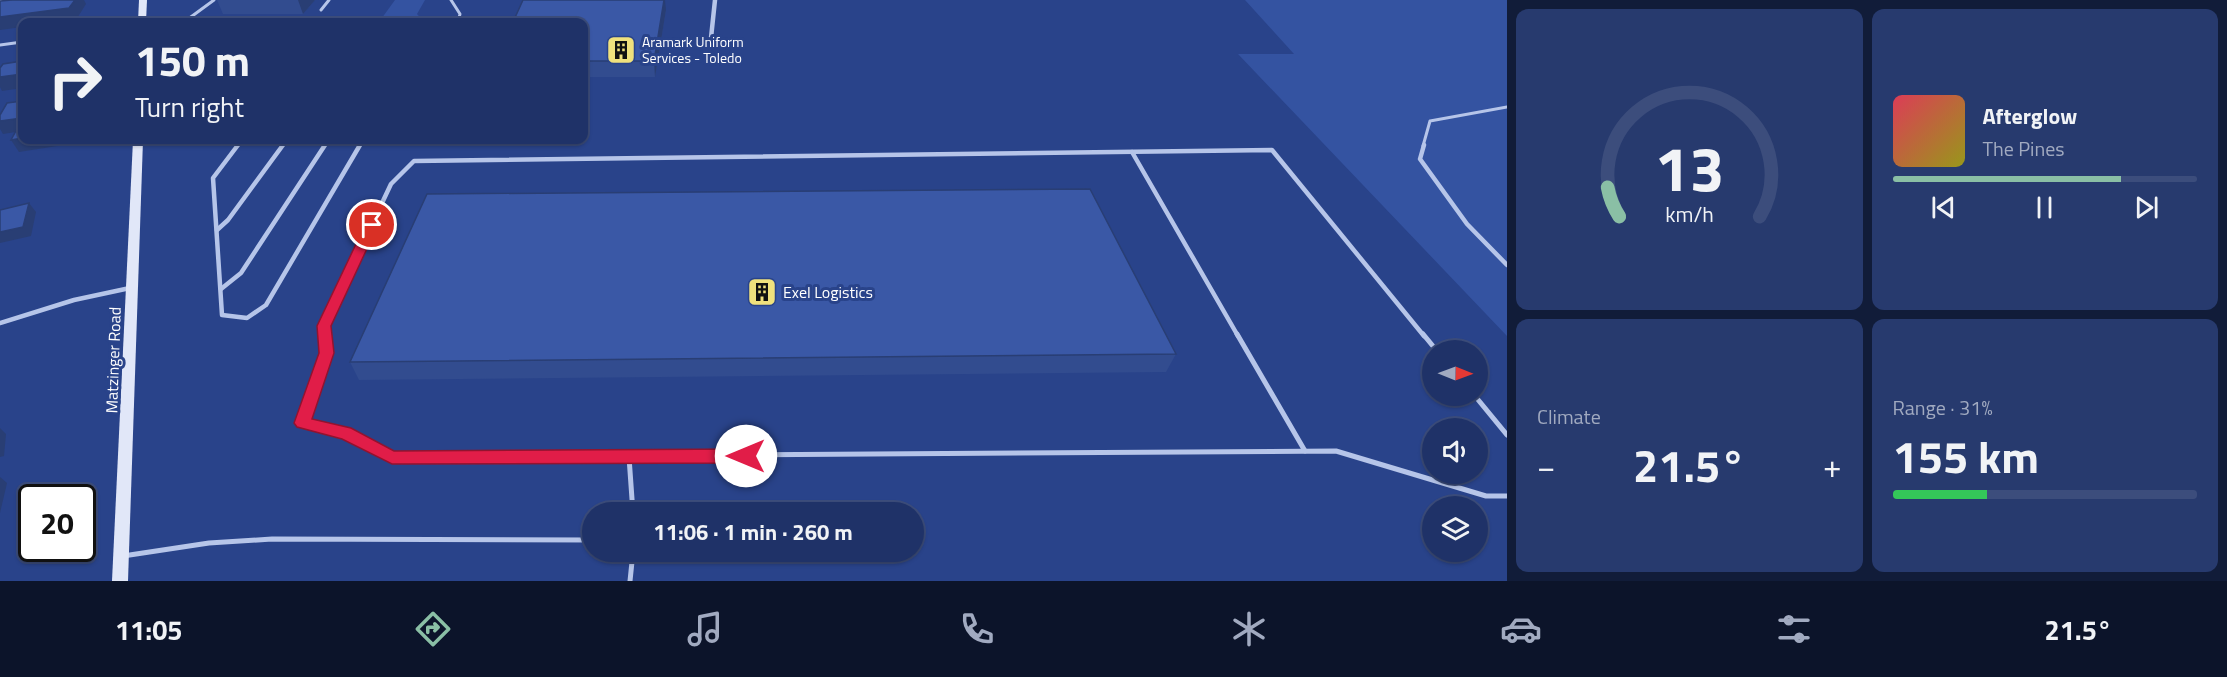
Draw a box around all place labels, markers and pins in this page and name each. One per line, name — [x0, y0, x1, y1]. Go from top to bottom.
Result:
place label: Aramark Uniform Services - Toledo — [642, 31, 744, 68]
building icon: Aramark Uniform Services - Toledo — [605, 34, 637, 66]
pin — [346, 199, 397, 250]
building icon: Exel Logistics — [746, 276, 778, 308]
place label: Exel Logistics — [783, 280, 873, 304]

